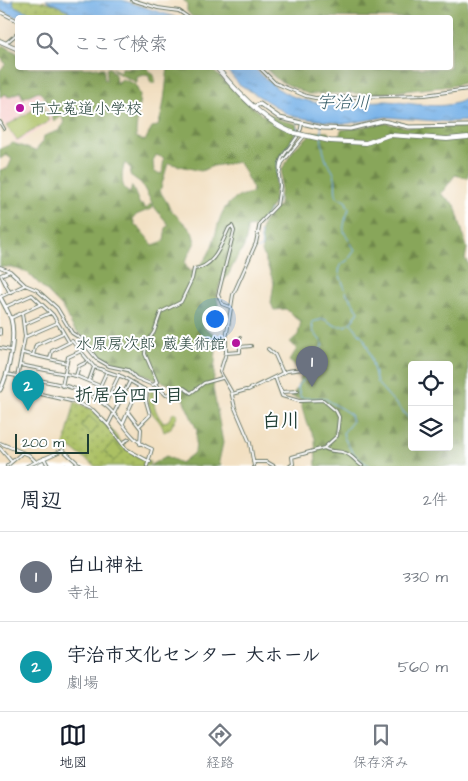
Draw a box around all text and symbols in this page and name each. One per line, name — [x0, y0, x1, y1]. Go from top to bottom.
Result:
search box — [15, 15, 453, 70]
icon: search — [33, 29, 61, 57]
text: ここで検索 — [73, 31, 168, 58]
water label: 宇治川 — [316, 90, 370, 115]
place label: 市立菟道小学校 — [30, 98, 142, 120]
marker: 市立菟道小学校 — [14, 102, 26, 114]
your location — [202, 306, 228, 332]
place label: 水原房次郎 蔵美術館 — [76, 333, 226, 355]
marker: 水原房次郎 蔵美術館 — [230, 337, 242, 349]
pin: 1 — [296, 346, 328, 387]
map controls — [408, 361, 453, 451]
button: locate — [408, 361, 453, 406]
pin: 2 — [12, 370, 44, 411]
district label: 折居台四丁目 — [75, 383, 183, 408]
button: layers — [408, 406, 453, 451]
district label: 白川 — [262, 408, 300, 435]
scale bar — [15, 431, 89, 454]
text: 200 m — [22, 433, 64, 453]
text: 周辺 — [20, 486, 62, 515]
text: 2件 — [423, 489, 448, 511]
text: 白山神社 — [67, 552, 143, 579]
text: 1 — [35, 566, 37, 588]
text: 330 m — [403, 566, 448, 588]
text: 寺社 — [67, 582, 99, 604]
text: 宇治市文化センター 大ホール — [67, 642, 321, 669]
text: 2 — [31, 656, 41, 678]
text: 560 m — [398, 656, 448, 678]
text: 劇場 — [67, 672, 99, 694]
tab: 地図 — [59, 721, 87, 773]
tab: 経路 — [206, 721, 234, 773]
tab: 保存済み — [353, 721, 409, 773]

